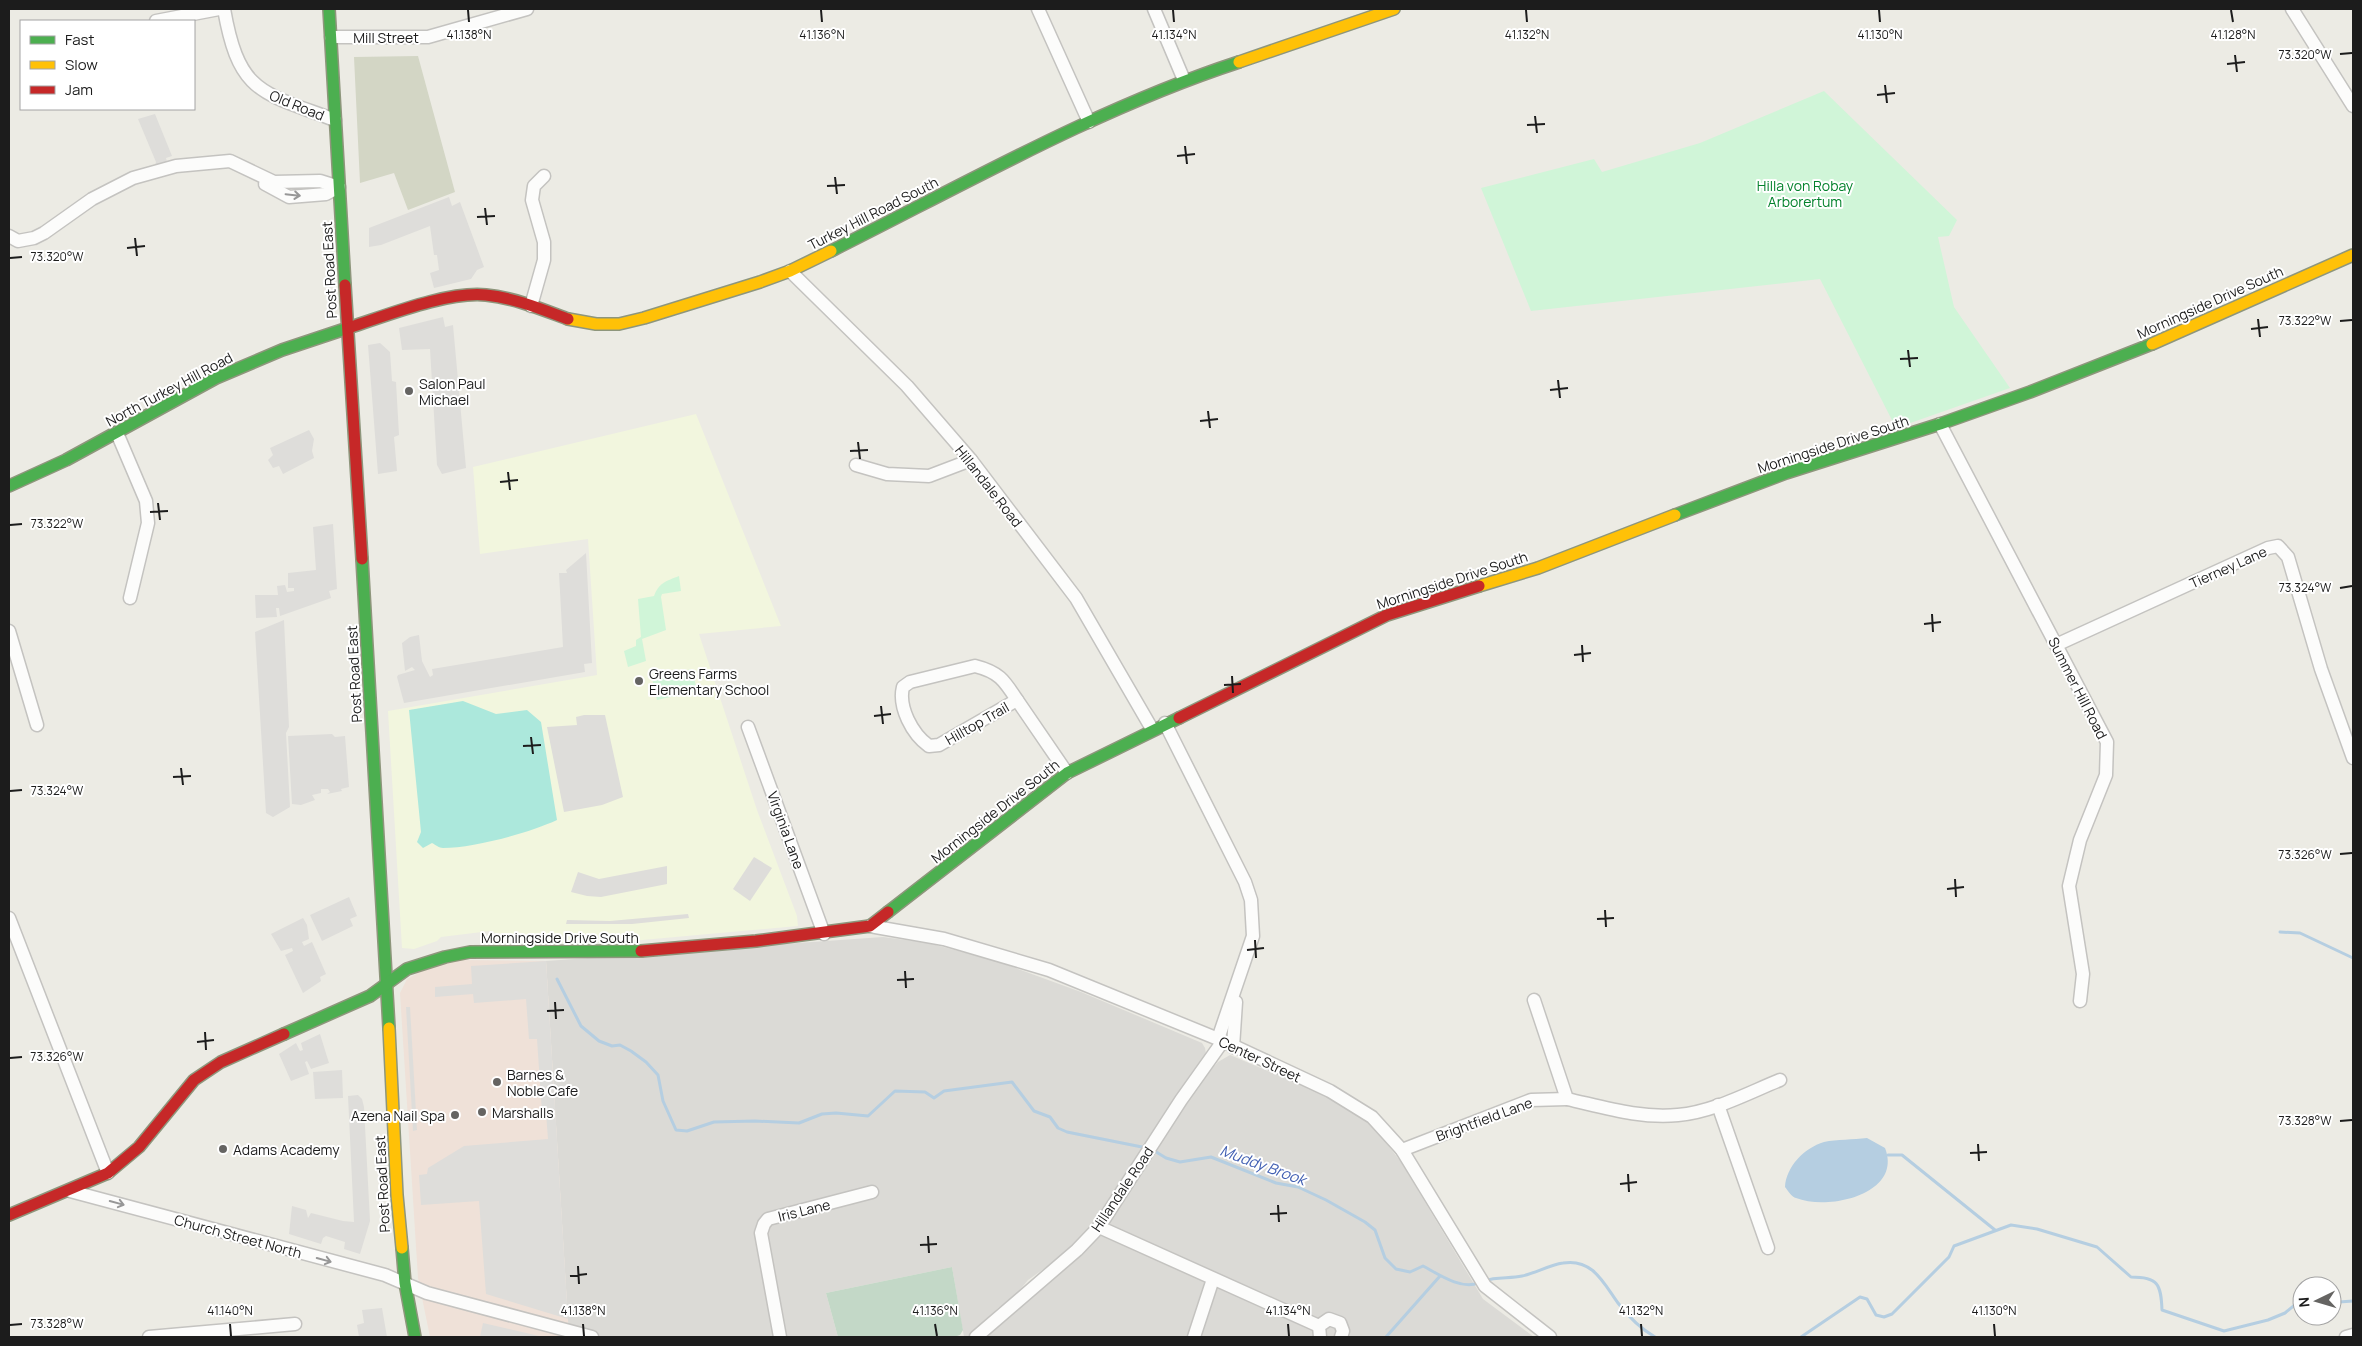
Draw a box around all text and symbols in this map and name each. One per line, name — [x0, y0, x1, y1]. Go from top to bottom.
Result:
legend — [20, 20, 195, 110]
text: 41.138°N — [447, 26, 491, 43]
text: 41.136°N — [799, 26, 845, 43]
text: 41.134°N — [1152, 26, 1196, 43]
text: 41.132°N — [1505, 26, 1549, 43]
text: 41.130°N — [1857, 26, 1903, 43]
text: 41.128°N — [2211, 26, 2255, 43]
street label: Mill Street — [353, 28, 419, 47]
text: Fast — [65, 29, 94, 50]
text: 73.320°W — [2278, 46, 2332, 63]
text: Slow — [65, 54, 98, 75]
text: Jam — [65, 79, 93, 100]
street label: Old Road — [267, 85, 327, 125]
street label: Turkey Hill Road South — [805, 172, 941, 254]
park label: Hilla von Robay Arborertum — [1757, 176, 1854, 211]
one-way arrow — [285, 190, 301, 200]
street label: Post Road East — [317, 221, 341, 319]
text: 73.320°W — [30, 248, 84, 265]
street label: Morningside Drive South — [2134, 261, 2286, 343]
text: 73.322°W — [2279, 312, 2332, 329]
street label: North Turkey Hill Road — [102, 347, 236, 431]
place label: Salon Paul Michael — [419, 374, 486, 409]
marker: Salon Paul Michael — [403, 385, 415, 397]
street label: Morningside Drive South — [1755, 411, 1911, 477]
street label: Hillandale Road — [951, 441, 1027, 531]
text: 73.322°W — [31, 515, 84, 532]
street label: Tierney Lane — [2186, 541, 2270, 593]
street label: Morningside Drive South — [1374, 547, 1530, 613]
text: 73.324°W — [2279, 579, 2332, 596]
street label: Post Road East — [342, 625, 366, 723]
street label: Summer Hill Road — [2044, 634, 2112, 742]
place label: Greens Farms Elementary School — [649, 664, 769, 699]
marker: Greens Farms Elementary School — [633, 675, 645, 687]
street label: Hilltop Trail — [942, 697, 1012, 749]
street label: Morningside Drive South — [927, 755, 1063, 867]
text: 73.324°W — [31, 782, 84, 799]
street label: Virginia Lane — [763, 789, 809, 871]
text: 73.326°W — [2278, 846, 2332, 863]
street label: Morningside Drive South — [481, 928, 639, 947]
street label: Center Street — [1216, 1032, 1305, 1087]
text: 73.326°W — [30, 1048, 84, 1065]
place label: Barnes & Noble Cafe — [507, 1065, 578, 1100]
marker: Barnes & Noble Cafe — [491, 1076, 503, 1088]
street label: Brightfield Lane — [1433, 1093, 1535, 1145]
place label: Marshalls — [492, 1103, 554, 1122]
place label: Azena Nail Spa — [351, 1106, 445, 1125]
marker: Marshalls — [476, 1106, 488, 1118]
marker: Azena Nail Spa — [449, 1109, 461, 1121]
text: 73.328°W — [2279, 1112, 2332, 1129]
street label: Post Road East — [370, 1135, 394, 1233]
place label: Adams Academy — [233, 1140, 340, 1159]
water label: Muddy Brook — [1217, 1140, 1311, 1191]
marker: Adams Academy — [217, 1143, 229, 1155]
street label: Hillandale Road — [1086, 1143, 1158, 1235]
street label: Iris Lane — [776, 1194, 832, 1226]
one-way arrow — [108, 1199, 124, 1209]
street label: Church Street North — [172, 1210, 304, 1262]
one-way arrow — [316, 1256, 332, 1266]
north arrow — [2292, 1276, 2342, 1326]
text: N — [2294, 1296, 2313, 1308]
text: 41.140°N — [207, 1302, 253, 1319]
text: 41.138°N — [561, 1302, 605, 1319]
text: 41.136°N — [912, 1302, 958, 1319]
text: 41.134°N — [1266, 1302, 1310, 1319]
text: 41.132°N — [1619, 1302, 1663, 1319]
text: 41.130°N — [1971, 1302, 2017, 1319]
text: 73.328°W — [31, 1315, 84, 1332]

